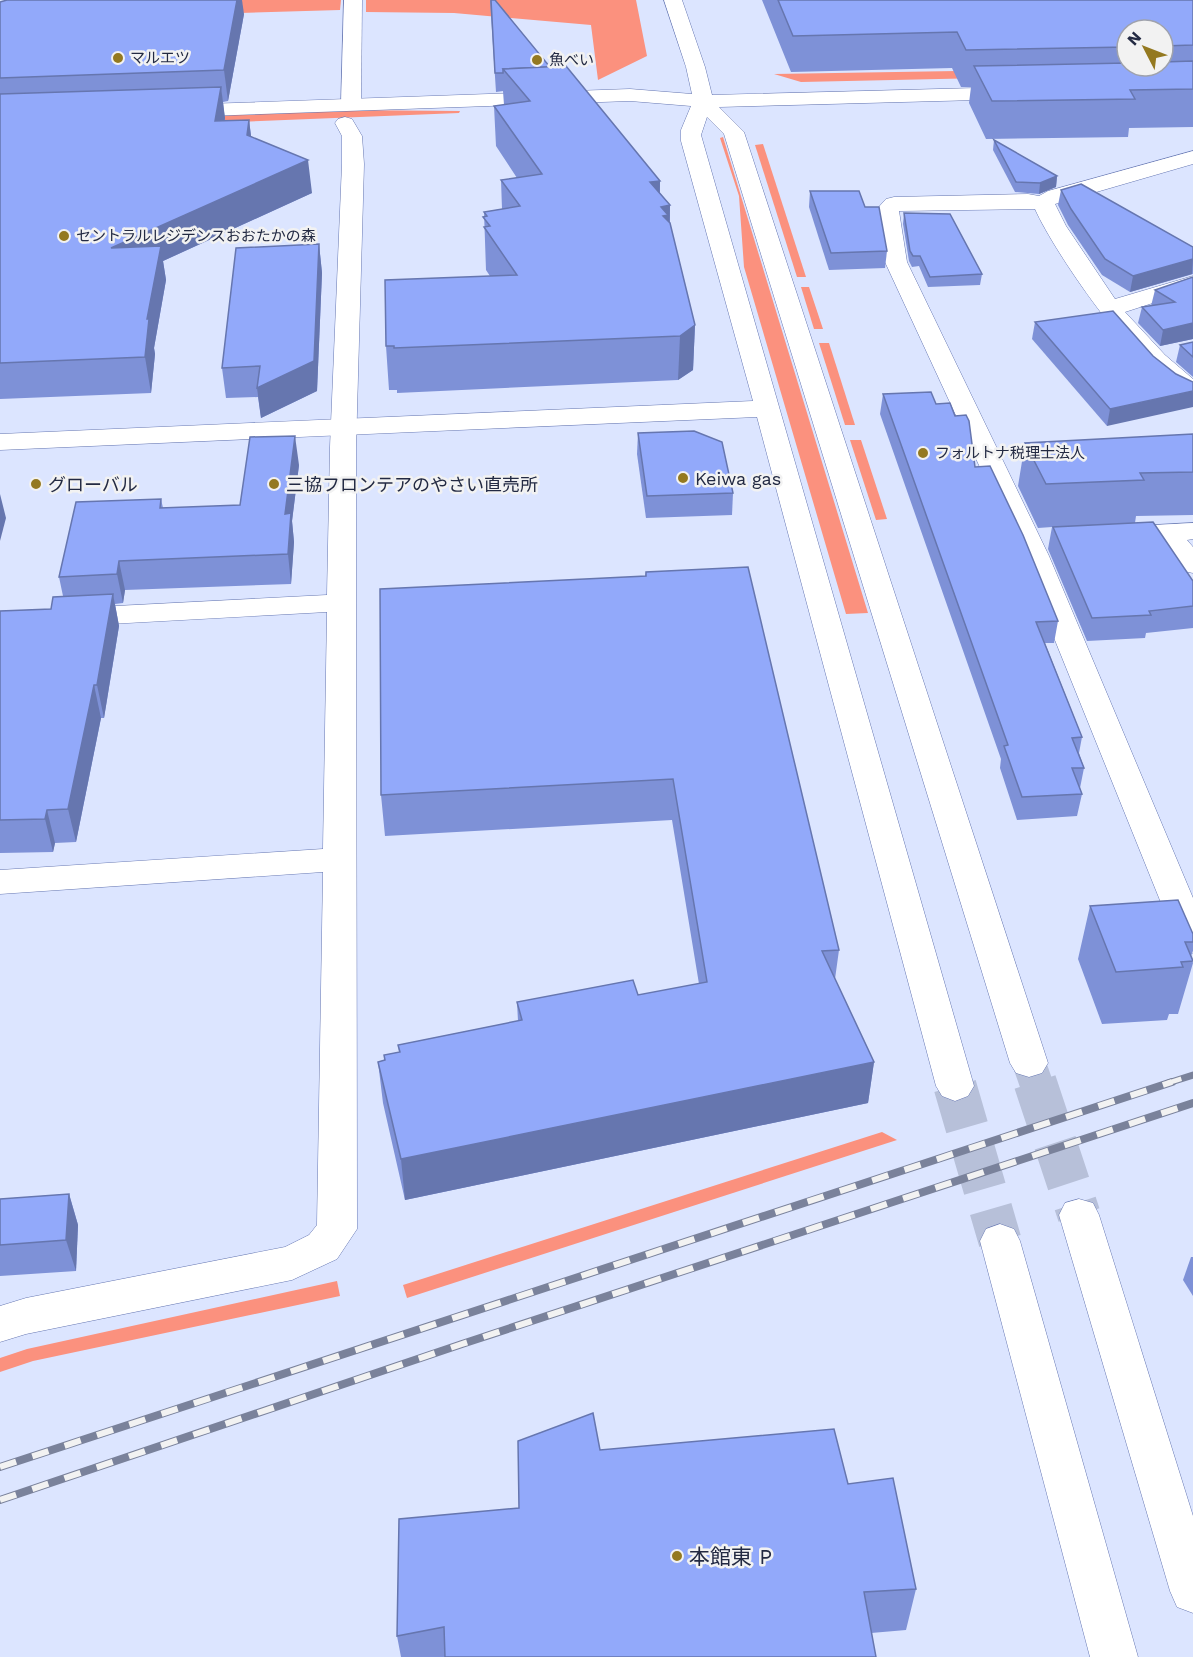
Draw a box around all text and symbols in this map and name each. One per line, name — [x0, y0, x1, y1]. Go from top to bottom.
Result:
north arrow — [1115, 18, 1175, 78]
text: N — [1123, 28, 1145, 49]
place label: マルエツ — [130, 49, 190, 67]
marker: マルエツ — [111, 51, 125, 65]
place label: 魚べい — [549, 51, 594, 69]
marker: 魚べい — [530, 53, 544, 67]
place label: セントラルレジデンスおおたかの森 — [76, 227, 316, 245]
marker: セントラルレジデンスおおたかの森 — [57, 229, 71, 243]
place label: フォルトナ税理士法人 — [935, 444, 1085, 462]
marker: フォルトナ税理士法人 — [916, 446, 930, 460]
place label: Keiwa gas — [695, 468, 781, 489]
marker: Keiwa gas — [676, 471, 690, 485]
place label: グローバル — [48, 474, 138, 495]
place label: 三協フロンテアのやさい直売所 — [286, 474, 538, 495]
marker: グローバル — [29, 477, 43, 491]
marker: 三協フロンテアのやさい直売所 — [267, 477, 281, 491]
place label: 本館東 P — [689, 1544, 772, 1569]
marker: 本館東 P — [670, 1549, 684, 1563]

